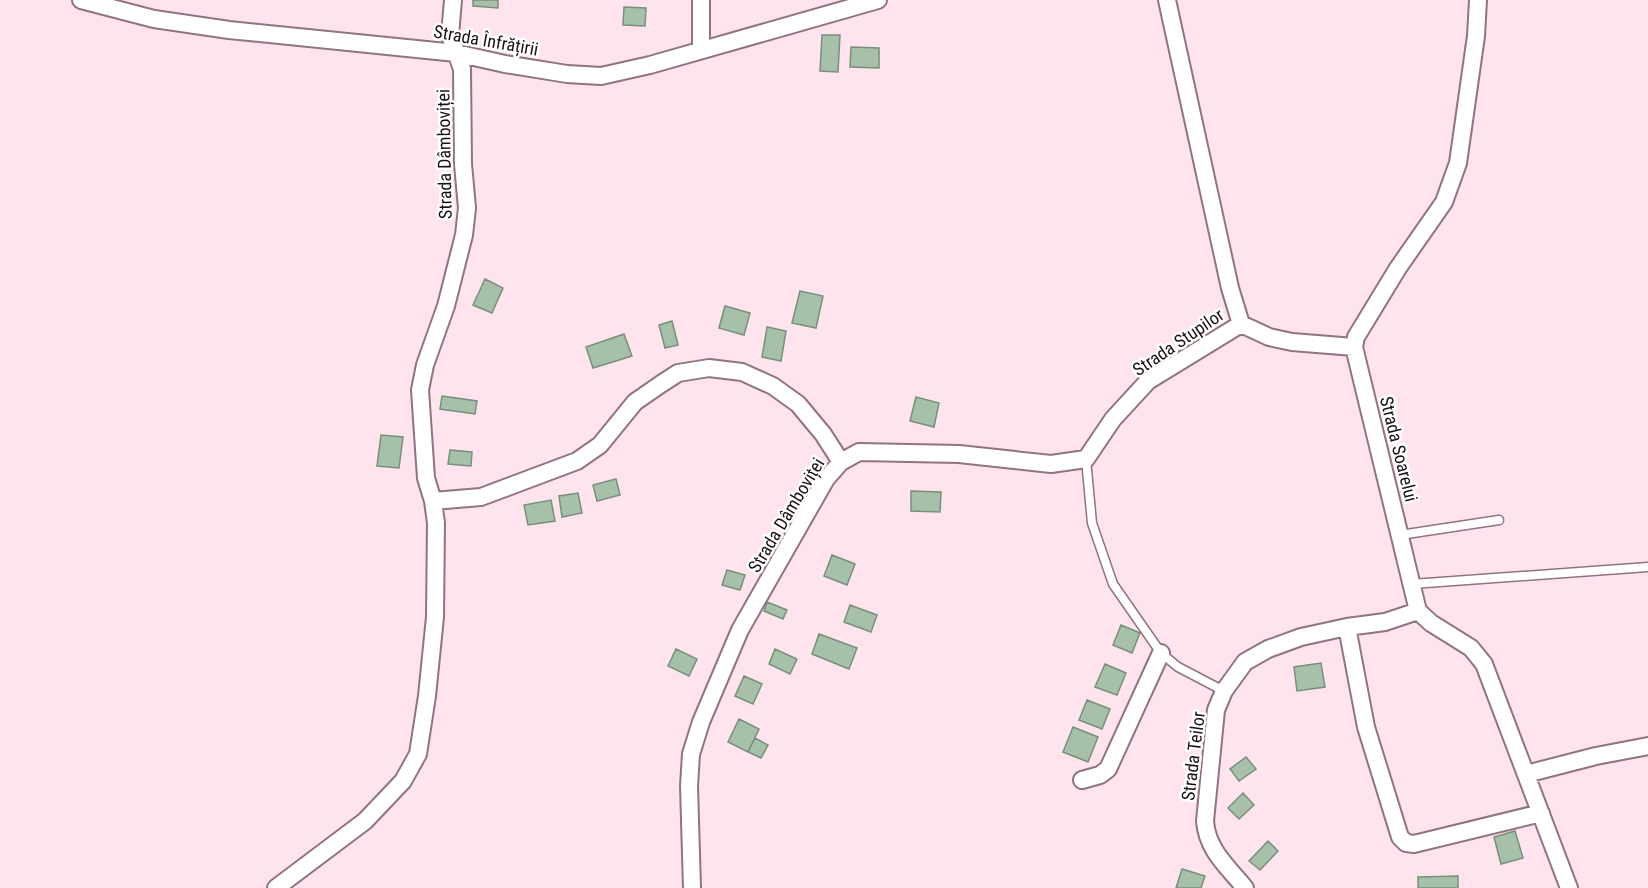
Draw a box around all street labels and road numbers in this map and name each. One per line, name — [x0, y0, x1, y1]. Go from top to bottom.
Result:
street label: Strada Înfrățirii — [432, 20, 540, 61]
street label: Strada Dâmboviței — [432, 89, 457, 219]
street label: Strada Stupilor — [1129, 304, 1228, 380]
street label: Strada Soarelui — [1376, 394, 1422, 504]
street label: Strada Dâmboviței — [744, 454, 829, 577]
street label: Strada Teilor — [1177, 710, 1209, 802]

